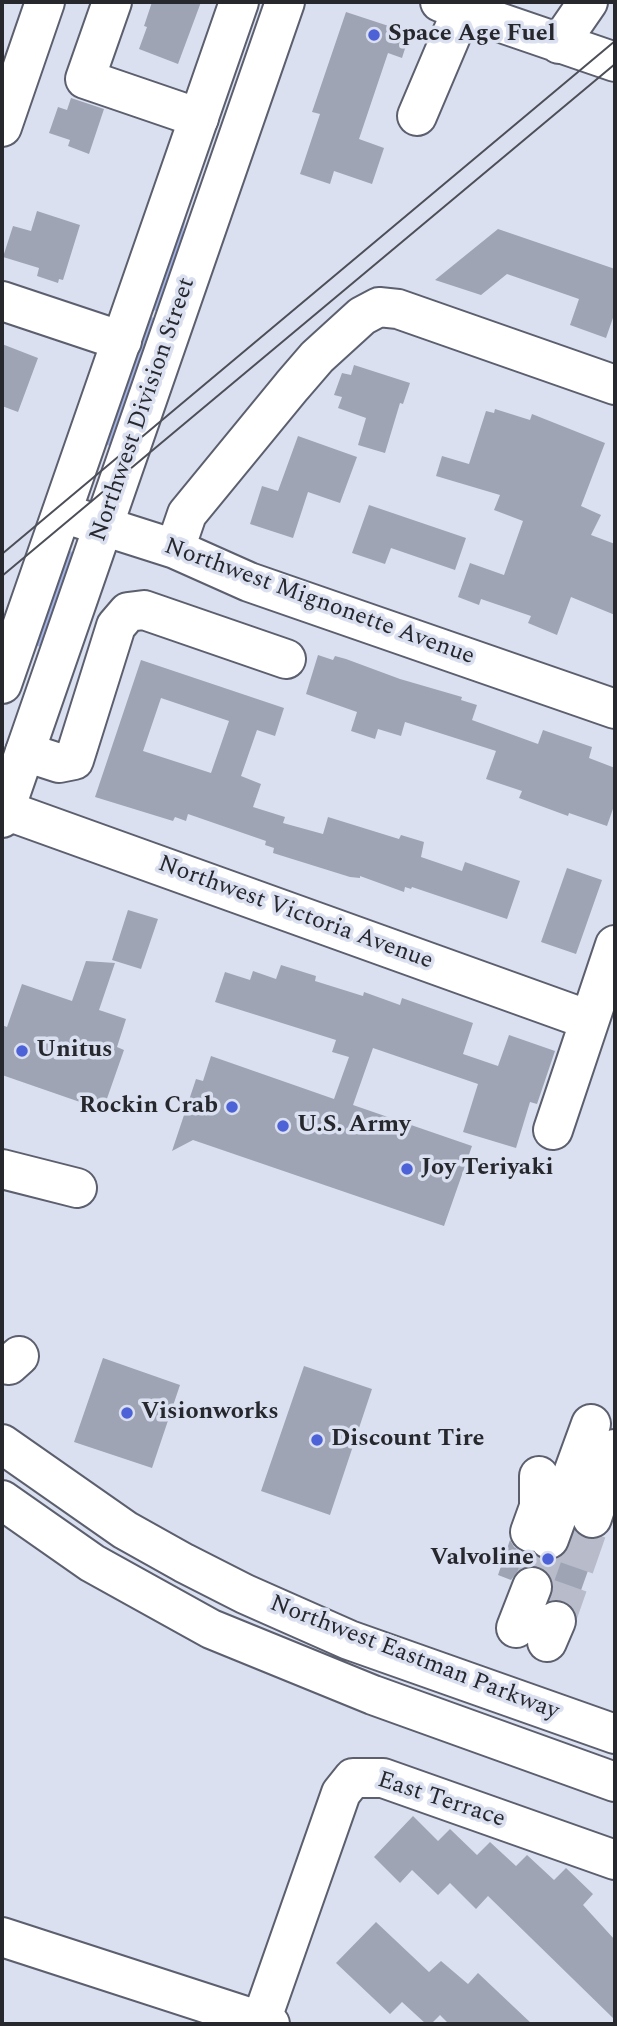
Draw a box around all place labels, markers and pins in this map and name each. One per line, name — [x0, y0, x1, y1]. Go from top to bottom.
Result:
place label: Space Age Fuel — [388, 21, 555, 49]
marker: Space Age Fuel — [366, 27, 382, 43]
place label: Unitus — [36, 1037, 113, 1065]
marker: Unitus — [14, 1043, 30, 1059]
place label: Rockin Crab — [79, 1093, 218, 1121]
marker: Rockin Crab — [224, 1099, 240, 1115]
place label: U.S. Army — [297, 1112, 410, 1140]
marker: U.S. Army — [275, 1118, 291, 1134]
place label: Joy Teriyaki — [421, 1155, 553, 1183]
marker: Joy Teriyaki — [399, 1161, 415, 1177]
place label: Visionworks — [141, 1399, 279, 1427]
marker: Visionworks — [119, 1405, 135, 1421]
place label: Discount Tire — [331, 1426, 485, 1454]
marker: Discount Tire — [309, 1432, 325, 1448]
place label: Valvoline — [430, 1545, 534, 1573]
marker: Valvoline — [540, 1551, 556, 1567]

